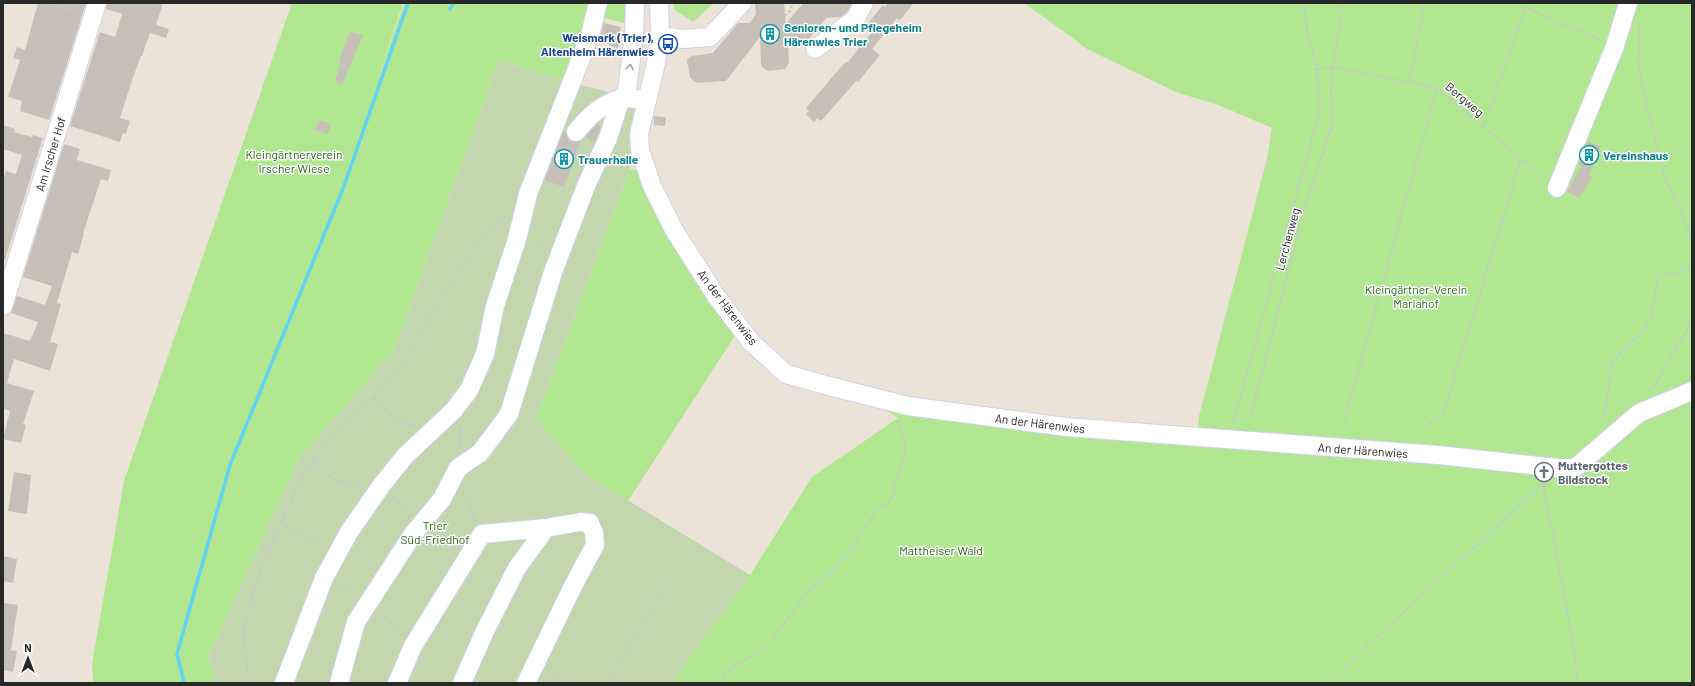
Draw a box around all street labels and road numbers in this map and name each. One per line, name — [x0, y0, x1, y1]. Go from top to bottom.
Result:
street label: Bergweg — [1443, 79, 1487, 119]
street label: Am Irscher Hof — [32, 115, 68, 193]
street label: Lerchenweg — [1272, 206, 1302, 272]
street label: An der Härenwies — [695, 267, 761, 348]
street label: An der Härenwies — [994, 411, 1086, 435]
street label: An der Härenwies — [1317, 440, 1409, 460]

